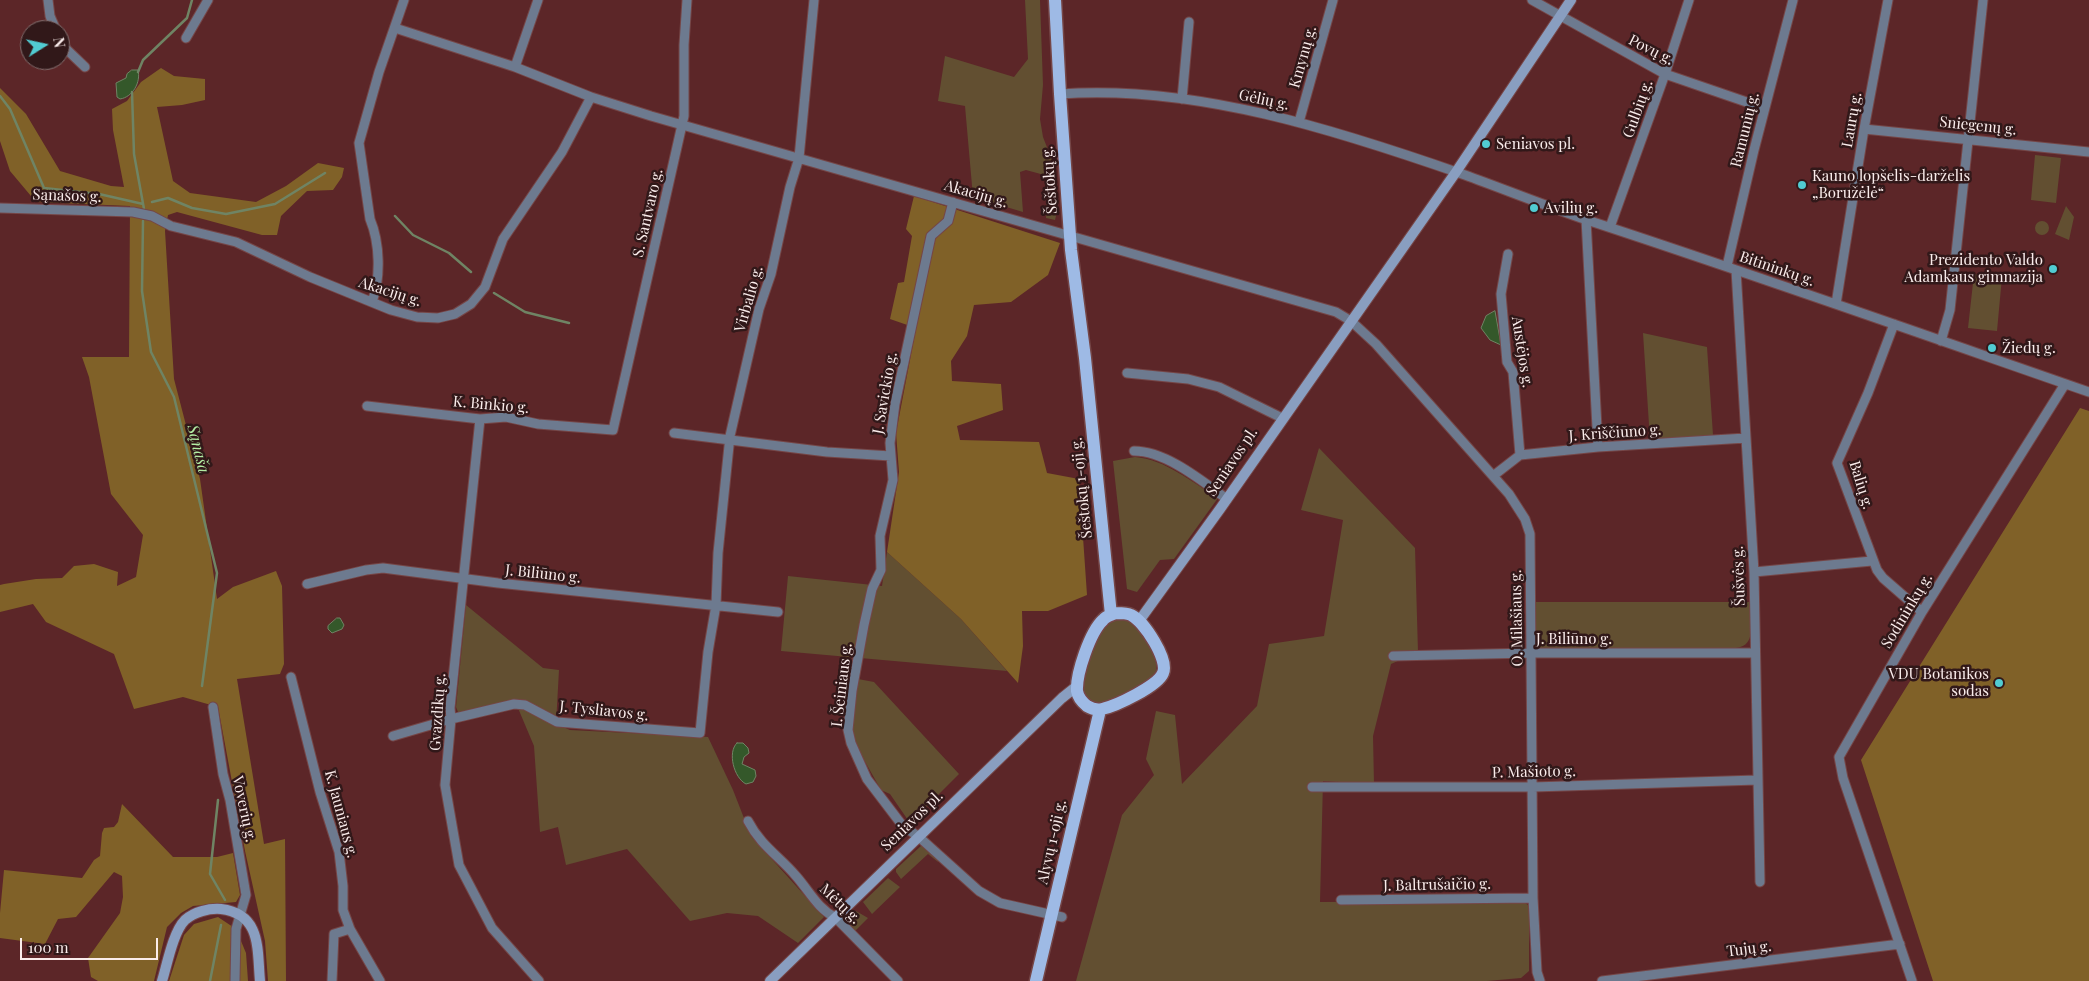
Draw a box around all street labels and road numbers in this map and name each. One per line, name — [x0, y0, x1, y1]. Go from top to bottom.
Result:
street label: Kmynų g. — [1286, 24, 1320, 90]
street label: Povų g. — [1625, 31, 1677, 69]
street label: Gulbių g. — [1619, 77, 1657, 141]
street label: Gėlių g. — [1237, 86, 1291, 114]
street label: Ramunių g. — [1727, 91, 1763, 169]
street label: Laurų g. — [1838, 91, 1866, 149]
street label: Sniegenų g. — [1939, 113, 2017, 139]
street label: Šeštokų g. — [1039, 145, 1061, 215]
street label: S. Santvaro g. — [629, 167, 667, 259]
street label: Akacijų g. — [942, 176, 1010, 212]
street label: Sąnašos g. — [32, 186, 102, 206]
street label: Bitininkų g. — [1737, 248, 1817, 290]
street label: Virbalio g. — [731, 264, 767, 334]
street label: Akacijų g. — [356, 273, 424, 311]
street label: Austėjos g. — [1508, 315, 1536, 389]
street label: J. Savickio g. — [869, 351, 901, 435]
street label: K. Binkio g. — [452, 393, 530, 417]
street label: J. Kriščiūno g. — [1568, 421, 1662, 445]
street label: Seniavos pl. — [1202, 424, 1262, 500]
street label: Šeštokų 1-oji g. — [1068, 437, 1096, 539]
street label: Balių g. — [1845, 459, 1877, 511]
street label: Šušvės g. — [1729, 545, 1749, 607]
street label: J. Biliūno g. — [504, 561, 582, 587]
street label: O. Milašiaus g. — [1507, 569, 1527, 667]
street label: Sodininkų g. — [1878, 570, 1936, 652]
street label: J. Biliūno g. — [1536, 630, 1612, 648]
street label: I. Šeiniaus g. — [828, 642, 856, 728]
street label: Gvazdikų g. — [426, 673, 450, 751]
street label: J. Tysliavos g. — [559, 697, 649, 725]
street label: P. Mašioto g. — [1492, 762, 1576, 782]
street label: K. Jauniaus g. — [321, 768, 361, 860]
street label: Voverių g. — [228, 775, 260, 843]
street label: Seniavos pl. — [877, 787, 947, 855]
street label: Alyvų 1-oji g. — [1034, 798, 1070, 886]
street label: J. Baltrušaičio g. — [1383, 875, 1491, 895]
street label: Mėtų g. — [816, 880, 864, 928]
street label: Tujų g. — [1726, 937, 1772, 961]

